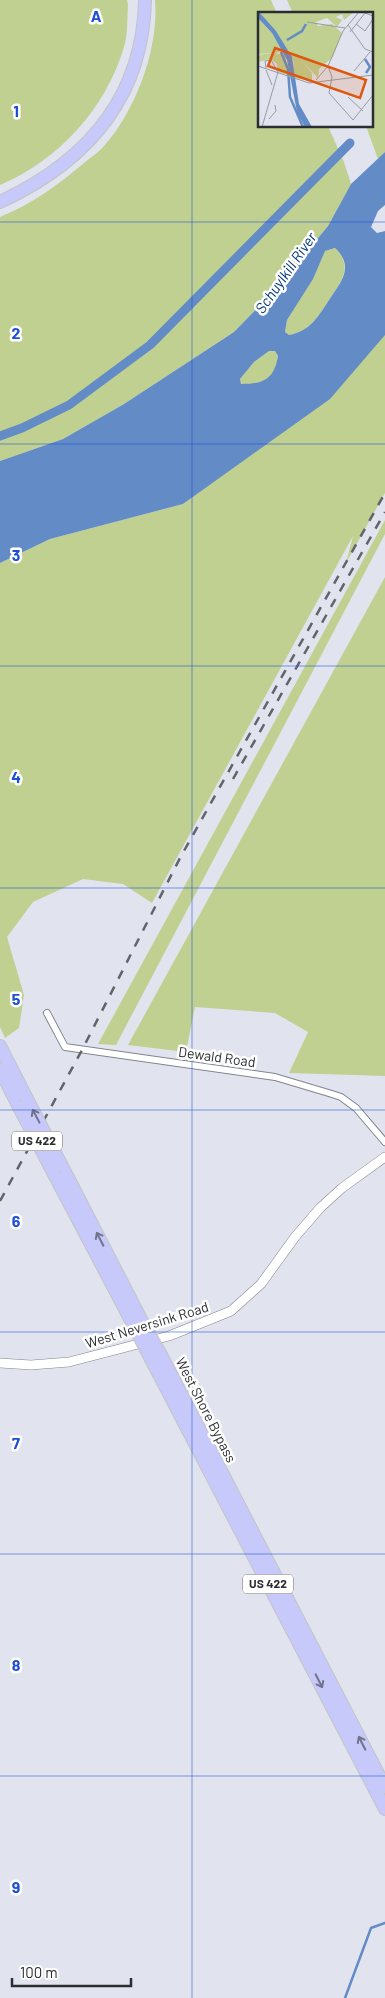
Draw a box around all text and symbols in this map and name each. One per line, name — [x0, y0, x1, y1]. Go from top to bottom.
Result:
text: A — [91, 6, 102, 25]
inset map — [258, 12, 372, 128]
text: 1 — [13, 101, 19, 120]
water label: Schuylkill River — [251, 228, 320, 316]
text: 2 — [12, 323, 21, 342]
text: 3 — [12, 545, 20, 564]
text: 4 — [11, 767, 21, 786]
text: 5 — [12, 989, 21, 1008]
street label: Dewald Road — [177, 1043, 257, 1070]
one-way arrow — [31, 1108, 41, 1123]
road number: US 422 — [12, 1132, 62, 1150]
text: 6 — [12, 1211, 21, 1230]
one-way arrow — [95, 1232, 104, 1247]
street label: West Neversink Road — [83, 1298, 210, 1351]
street label: West Shore Bypass — [173, 1355, 240, 1465]
text: 7 — [12, 1433, 20, 1452]
road number: US 422 — [243, 1575, 293, 1594]
text: 8 — [12, 1655, 21, 1674]
one-way arrow — [314, 1674, 324, 1689]
one-way arrow — [357, 1737, 367, 1751]
text: 9 — [12, 1877, 20, 1896]
scale bar — [12, 1956, 131, 1988]
text: 100 m — [20, 1963, 58, 1981]

